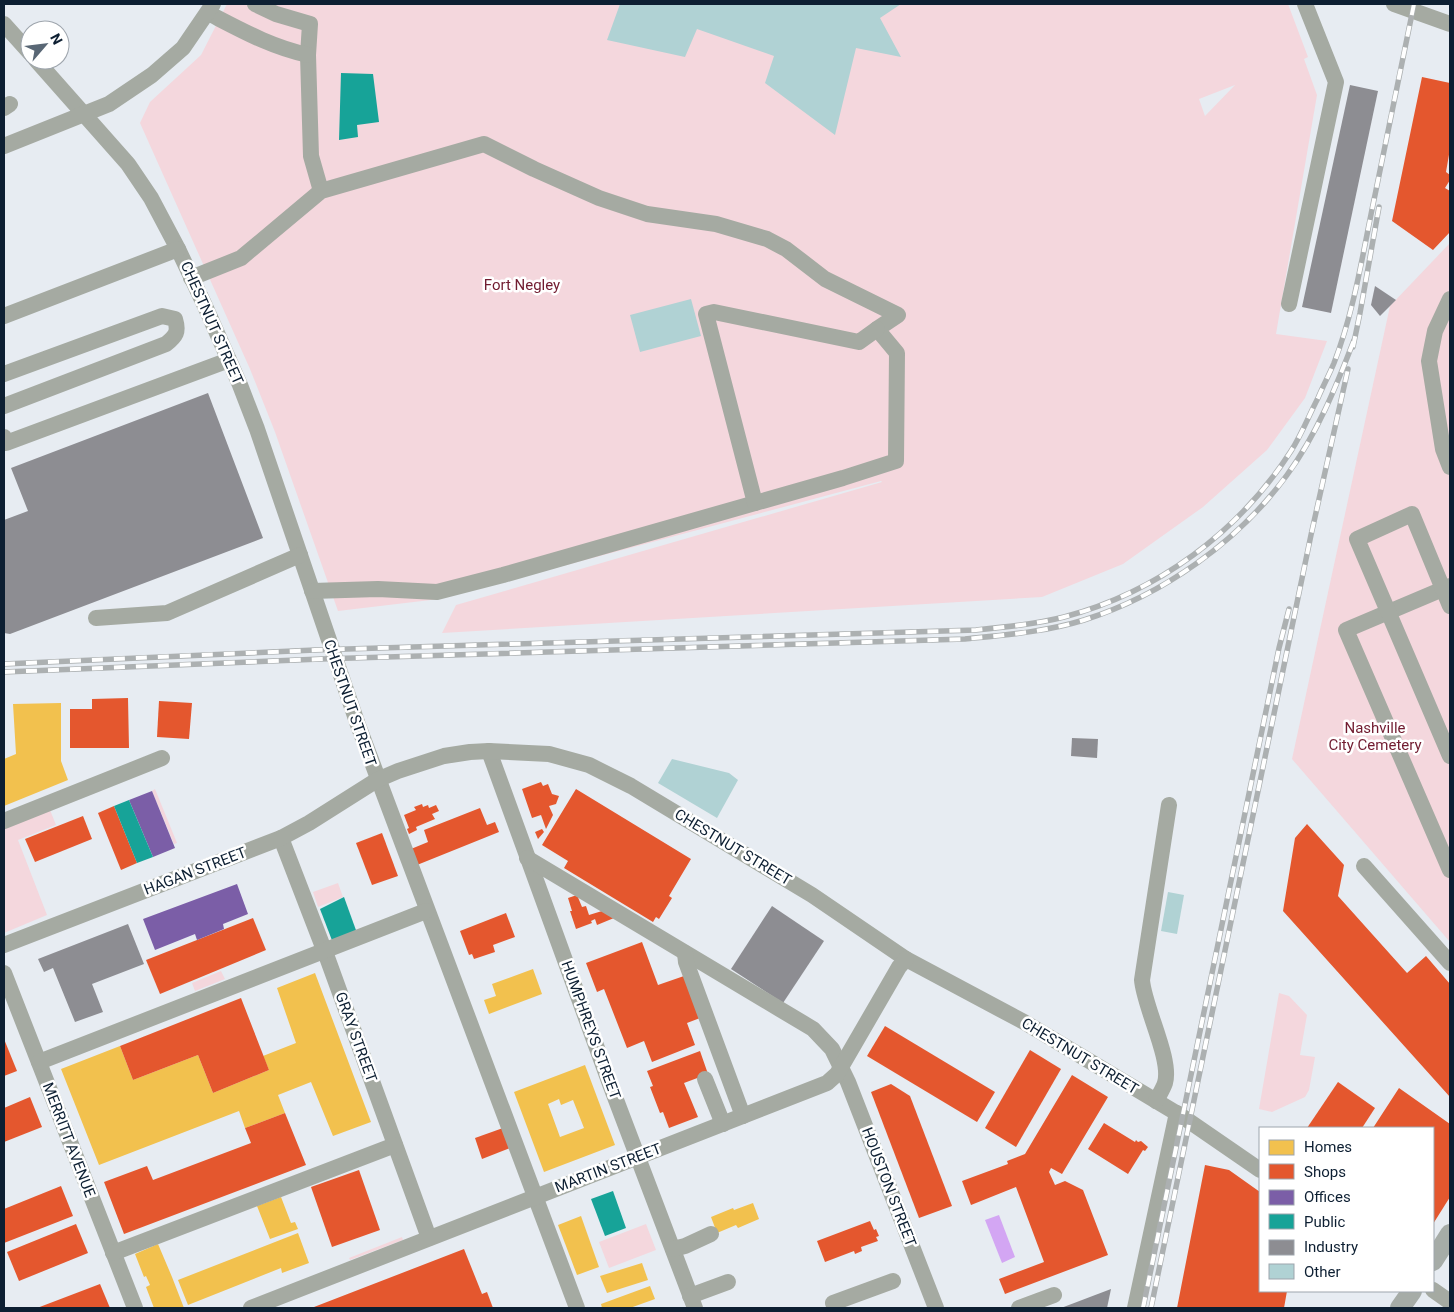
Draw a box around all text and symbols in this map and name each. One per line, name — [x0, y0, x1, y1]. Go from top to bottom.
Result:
north arrow — [20, 20, 70, 70]
text: N — [47, 31, 66, 47]
street label: CHESTNUT STREET — [177, 259, 247, 387]
park label: Fort Negley — [484, 276, 560, 294]
street label: CHESTNUT STREET — [320, 637, 380, 769]
park label: Nashville City Cemetery — [1328, 719, 1422, 754]
street label: CHESTNUT STREET — [671, 805, 795, 889]
street label: HAGAN STREET — [141, 843, 249, 899]
street label: HUMPHREYS STREET — [558, 958, 624, 1102]
street label: GRAY STREET — [331, 989, 381, 1085]
street label: CHESTNUT STREET — [1018, 1014, 1142, 1098]
street label: MERRITT AVENUE — [39, 1080, 99, 1200]
street label: HOUSTON STREET — [858, 1125, 920, 1249]
legend — [1259, 1127, 1434, 1292]
text: Homes — [1304, 1138, 1352, 1156]
street label: MARTIN STREET — [552, 1139, 664, 1197]
text: Shops — [1304, 1163, 1346, 1181]
text: Offices — [1304, 1188, 1351, 1206]
text: Public — [1304, 1213, 1345, 1231]
text: Industry — [1304, 1238, 1358, 1256]
text: Other — [1304, 1263, 1341, 1281]

